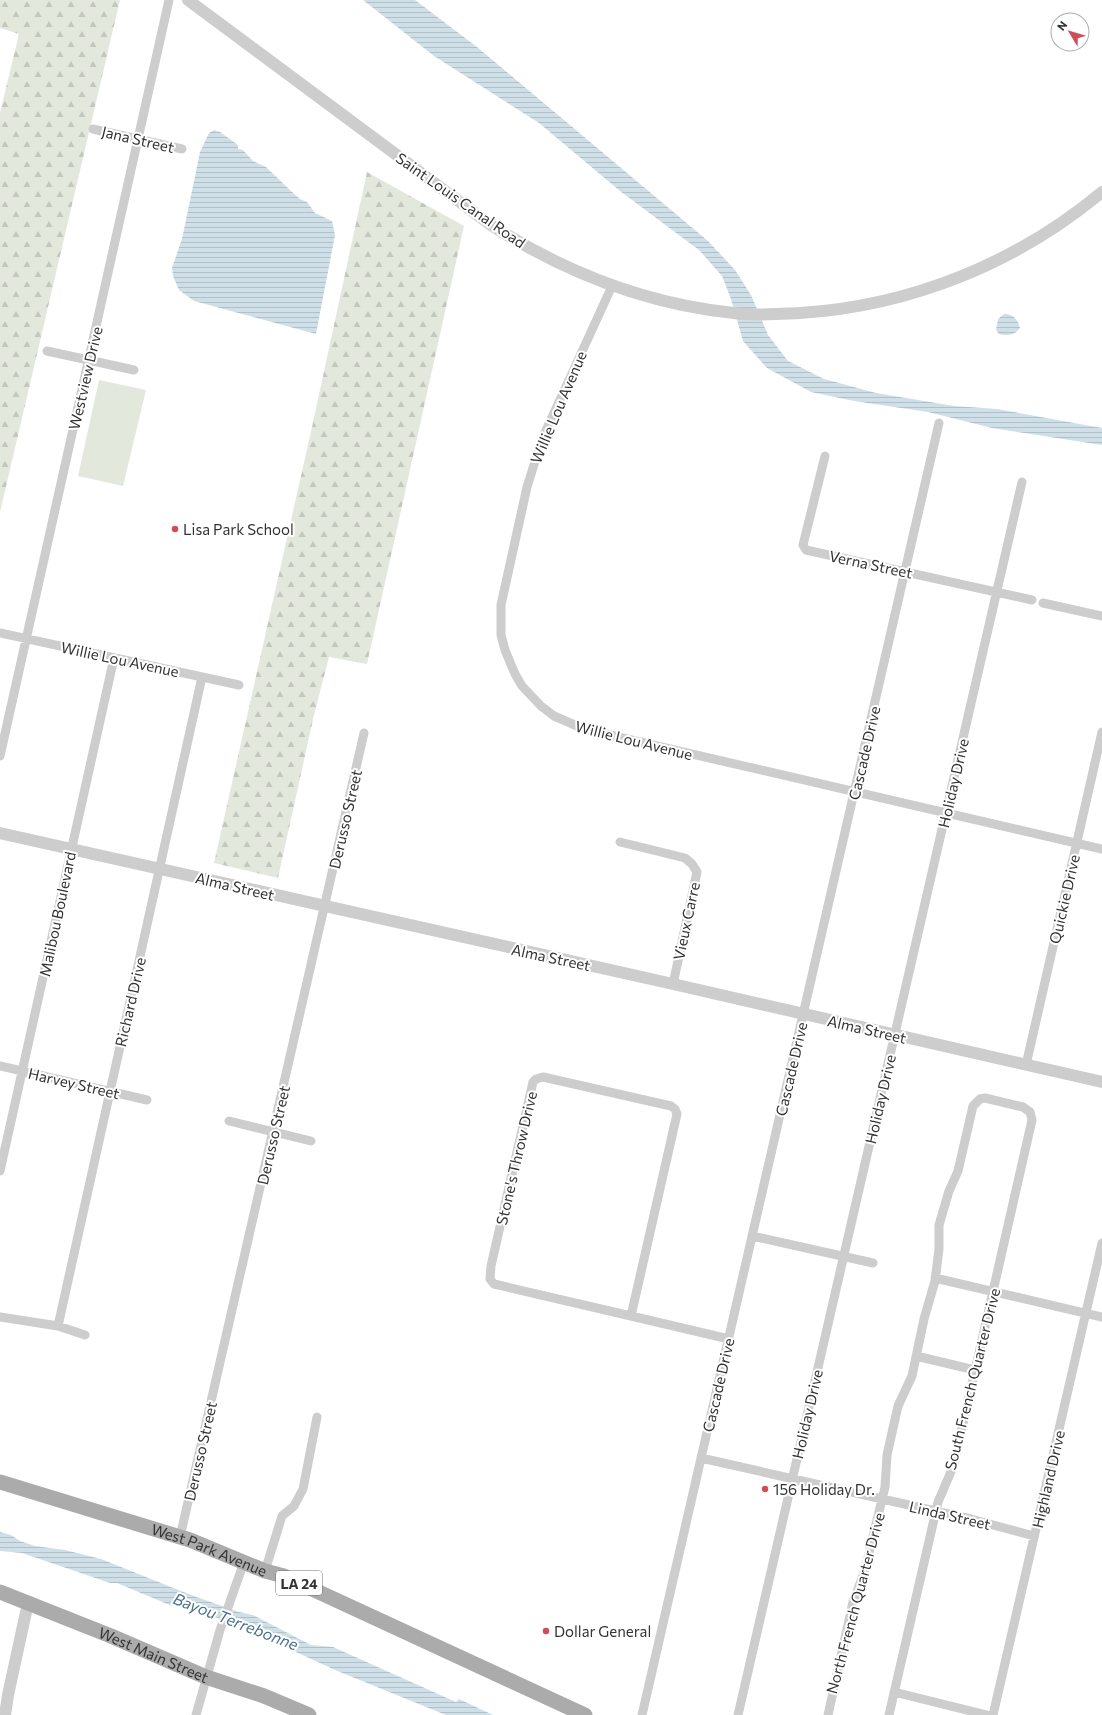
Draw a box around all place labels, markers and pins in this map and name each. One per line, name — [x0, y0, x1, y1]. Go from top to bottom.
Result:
place label: Lisa Park School — [183, 520, 294, 538]
marker: Lisa Park School — [170, 524, 180, 534]
place label: 156 Holiday Dr. — [773, 1480, 875, 1498]
marker: 156 Holiday Dr. — [760, 1484, 770, 1494]
place label: Dollar General — [554, 1622, 651, 1640]
marker: Dollar General — [541, 1626, 551, 1636]

